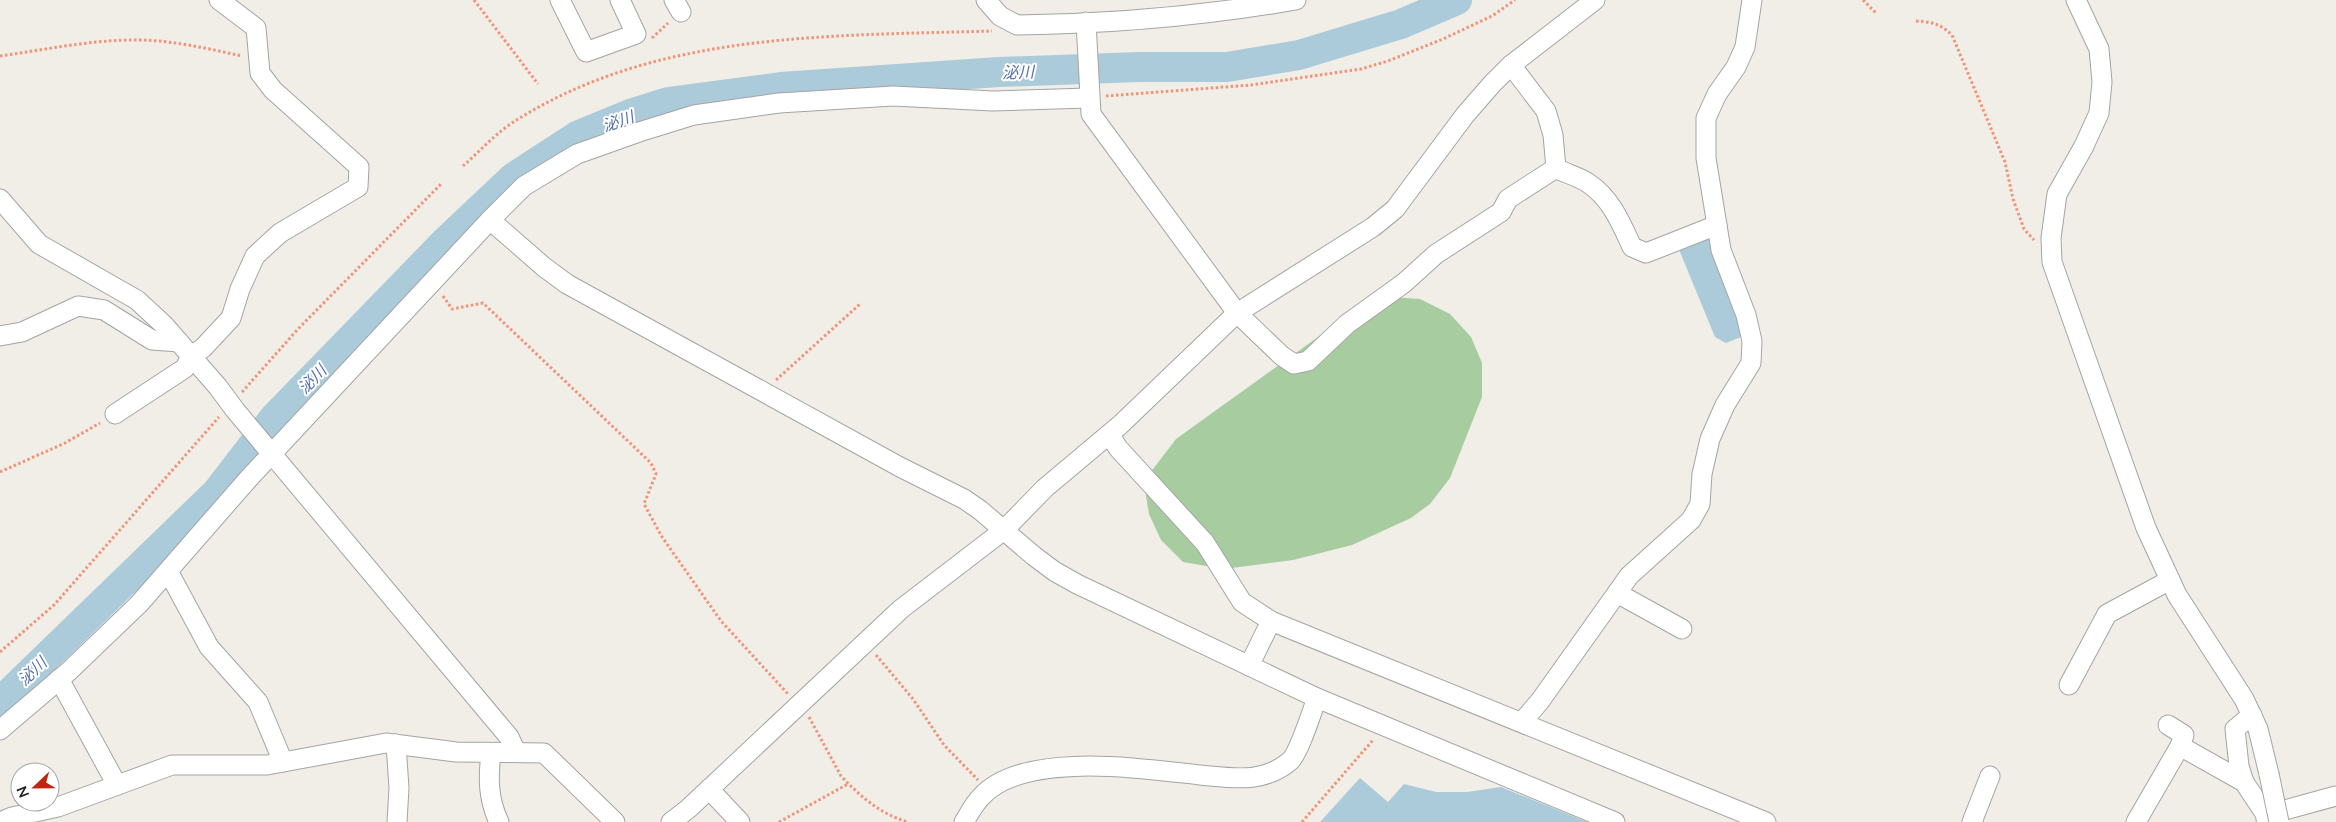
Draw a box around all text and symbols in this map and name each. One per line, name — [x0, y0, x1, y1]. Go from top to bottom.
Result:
water label: 泌川 — [1002, 61, 1036, 82]
water label: 泌川 — [600, 105, 638, 135]
water label: 泌川 — [294, 359, 331, 397]
water label: 泌川 — [14, 651, 51, 689]
north arrow — [10, 762, 60, 812]
text: N — [13, 784, 32, 800]

